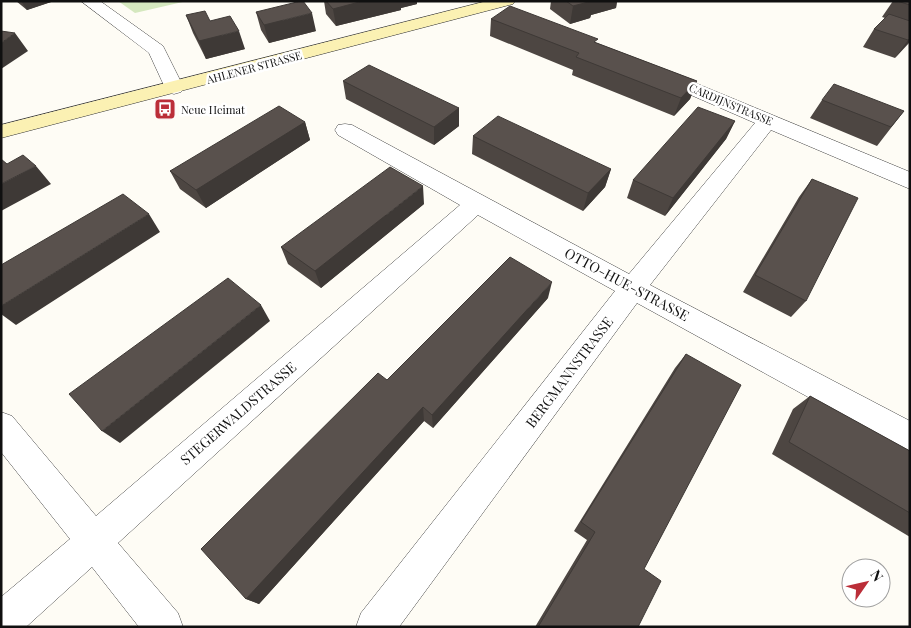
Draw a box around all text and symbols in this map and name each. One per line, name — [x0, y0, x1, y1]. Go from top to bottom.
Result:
street label: AHLENER STRASSE — [204, 47, 303, 87]
street label: CARDIJNSTRASSE — [687, 80, 776, 129]
bus stop icon: Neue Heimat — [153, 97, 177, 121]
place label: Neue Heimat — [181, 102, 245, 117]
street label: OTTO-HUE-STRASSE — [561, 243, 693, 325]
street label: BERGMANNSTRASSE — [521, 313, 617, 431]
street label: STEGERWALDSTRASSE — [176, 357, 300, 469]
north arrow — [841, 558, 891, 608]
text: N — [866, 566, 888, 585]

